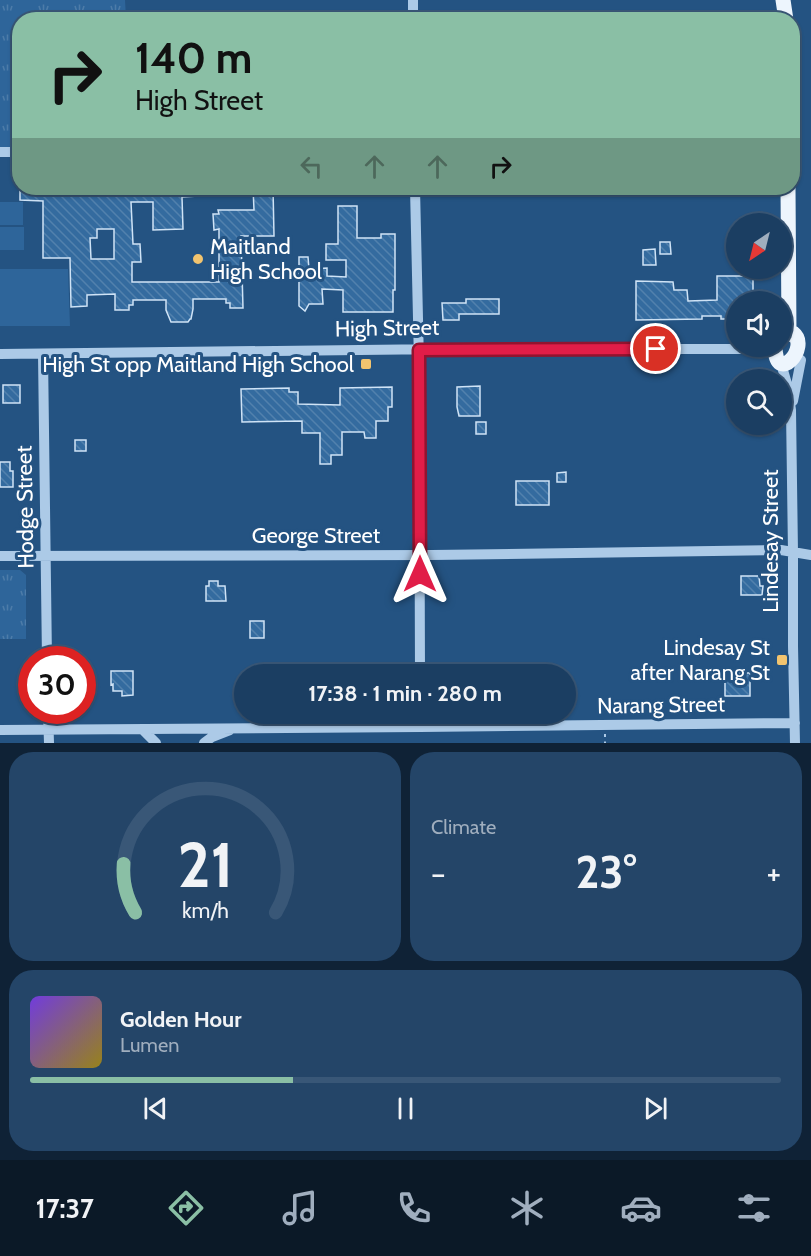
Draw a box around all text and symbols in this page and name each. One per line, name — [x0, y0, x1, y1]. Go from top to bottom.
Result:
text: 140 m — [135, 32, 252, 84]
icon: right — [36, 36, 114, 114]
text: High Street — [135, 84, 263, 117]
icon: left — [295, 150, 328, 183]
icon: ahead — [358, 150, 391, 183]
icon: ahead — [421, 150, 454, 183]
icon: right — [484, 150, 517, 183]
north arrow — [726, 213, 792, 279]
map controls — [726, 213, 792, 435]
place label: Maitland High School — [210, 233, 323, 285]
marker: Maitland High School — [191, 252, 205, 266]
button: sound — [726, 291, 792, 357]
street label: High Street — [335, 314, 440, 342]
pin — [630, 323, 681, 374]
icon: arrive — [639, 332, 672, 365]
place label: High St opp Maitland High School — [42, 351, 355, 378]
marker: High St opp Maitland High School — [359, 357, 373, 371]
button: search — [726, 369, 792, 435]
street label: Hodge Street — [10, 445, 40, 569]
street label: Lindesay Street — [757, 469, 784, 613]
street label: George Street — [252, 522, 381, 549]
position arrow — [388, 542, 452, 606]
place label: Lindesay St after Narang St — [630, 634, 771, 686]
speed limit sign: 30 — [18, 646, 96, 724]
marker: Lindesay St after Narang St — [775, 653, 789, 667]
text: 17:38 · 1 min · 280 m — [308, 680, 502, 707]
street label: Narang Street — [597, 690, 726, 720]
text: Climate — [431, 815, 496, 839]
text: 21 — [177, 827, 233, 903]
text: 23° — [575, 845, 637, 899]
text: − — [431, 853, 446, 893]
text: + — [766, 853, 781, 893]
text: km/h — [182, 898, 228, 924]
text: Golden Hour — [120, 1006, 241, 1033]
text: Lumen — [120, 1033, 179, 1057]
icon: previous — [139, 1092, 172, 1125]
icon: pause — [389, 1092, 422, 1125]
icon: next — [639, 1092, 672, 1125]
icon: directions — [165, 1187, 207, 1229]
icon: music — [279, 1187, 321, 1229]
icon: phone — [393, 1187, 435, 1229]
icon: climate — [506, 1187, 548, 1229]
icon: car — [620, 1187, 662, 1229]
icon: filters — [733, 1187, 775, 1229]
text: 17:37 — [36, 1192, 94, 1225]

